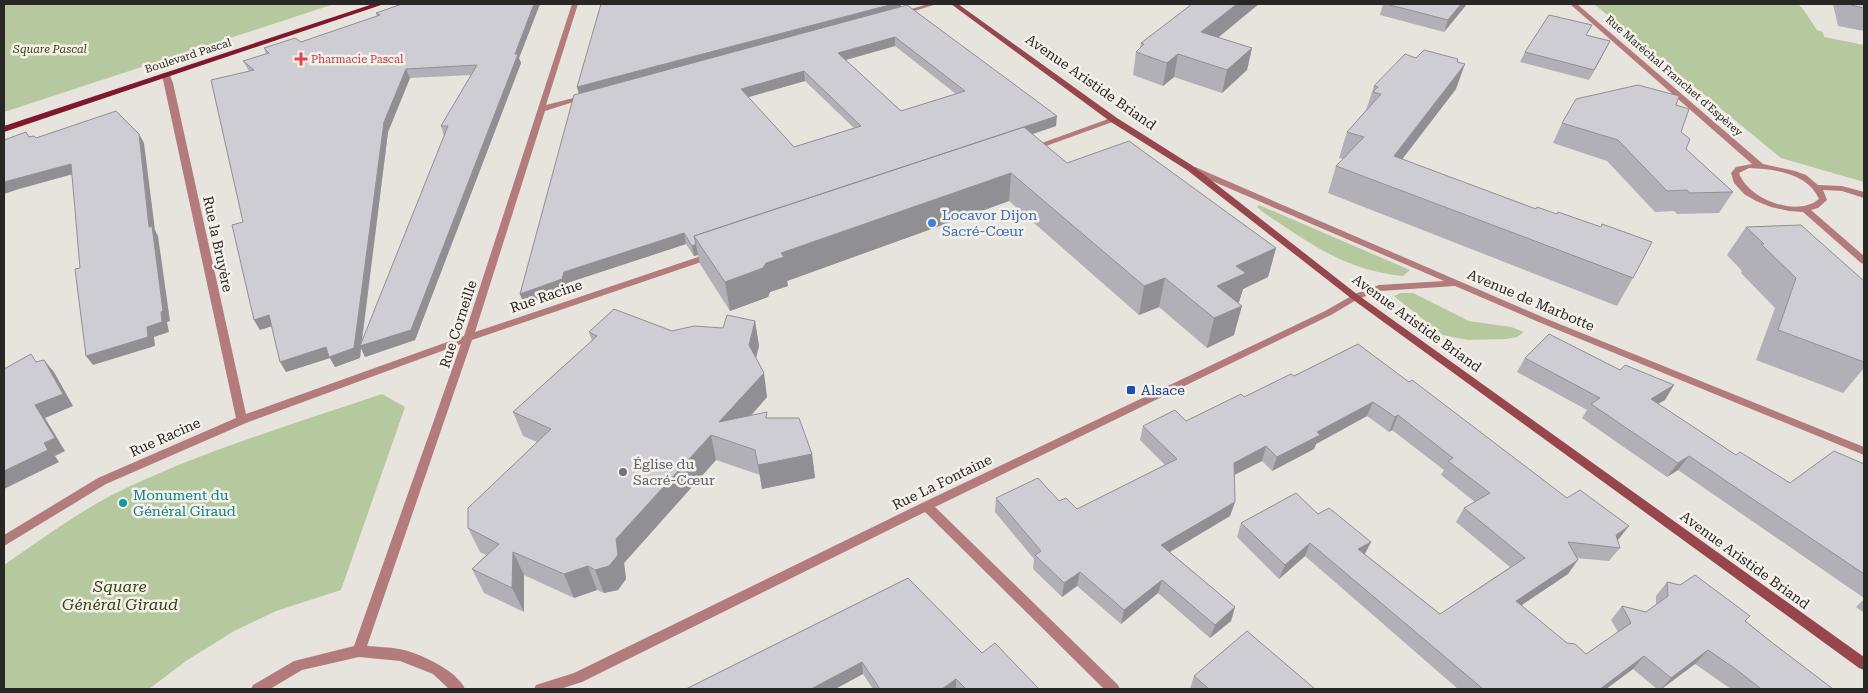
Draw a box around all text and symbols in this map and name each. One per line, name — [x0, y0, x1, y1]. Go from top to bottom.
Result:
street label: Rue Maréchal Franchet d'Espèrey — [1603, 13, 1746, 139]
street label: Avenue Aristide Briand — [1023, 31, 1159, 133]
street label: Boulevard Pascal — [143, 36, 233, 76]
park label: Square Pascal — [12, 43, 87, 56]
marker: Pharmacie Pascal — [295, 53, 307, 65]
place label: Pharmacie Pascal — [311, 53, 404, 66]
street label: Rue la Bruyère — [200, 195, 236, 294]
place label: Locavor Dijon Sacré-Cœur — [942, 207, 1037, 239]
marker: Locavor Dijon Sacré-Cœur — [926, 217, 938, 229]
street label: Avenue de Marbotte — [1465, 266, 1597, 334]
street label: Avenue Aristide Briand — [1349, 271, 1485, 375]
street label: Rue Racine — [508, 276, 585, 316]
street label: Rue Corneille — [436, 278, 480, 370]
place label: Alsace — [1141, 382, 1185, 398]
marker: Alsace — [1125, 384, 1137, 396]
street label: Rue Racine — [127, 414, 203, 460]
street label: Rue La Fontaine — [890, 451, 995, 513]
place label: Église du Sacré-Cœur — [633, 456, 715, 488]
marker: Église du Sacré-Cœur — [617, 466, 629, 478]
place label: Monument du Général Giraud — [133, 487, 236, 519]
marker: Monument du Général Giraud — [117, 497, 129, 509]
street label: Avenue Aristide Briand — [1677, 508, 1813, 612]
park label: Square Général Giraud — [62, 577, 178, 614]

